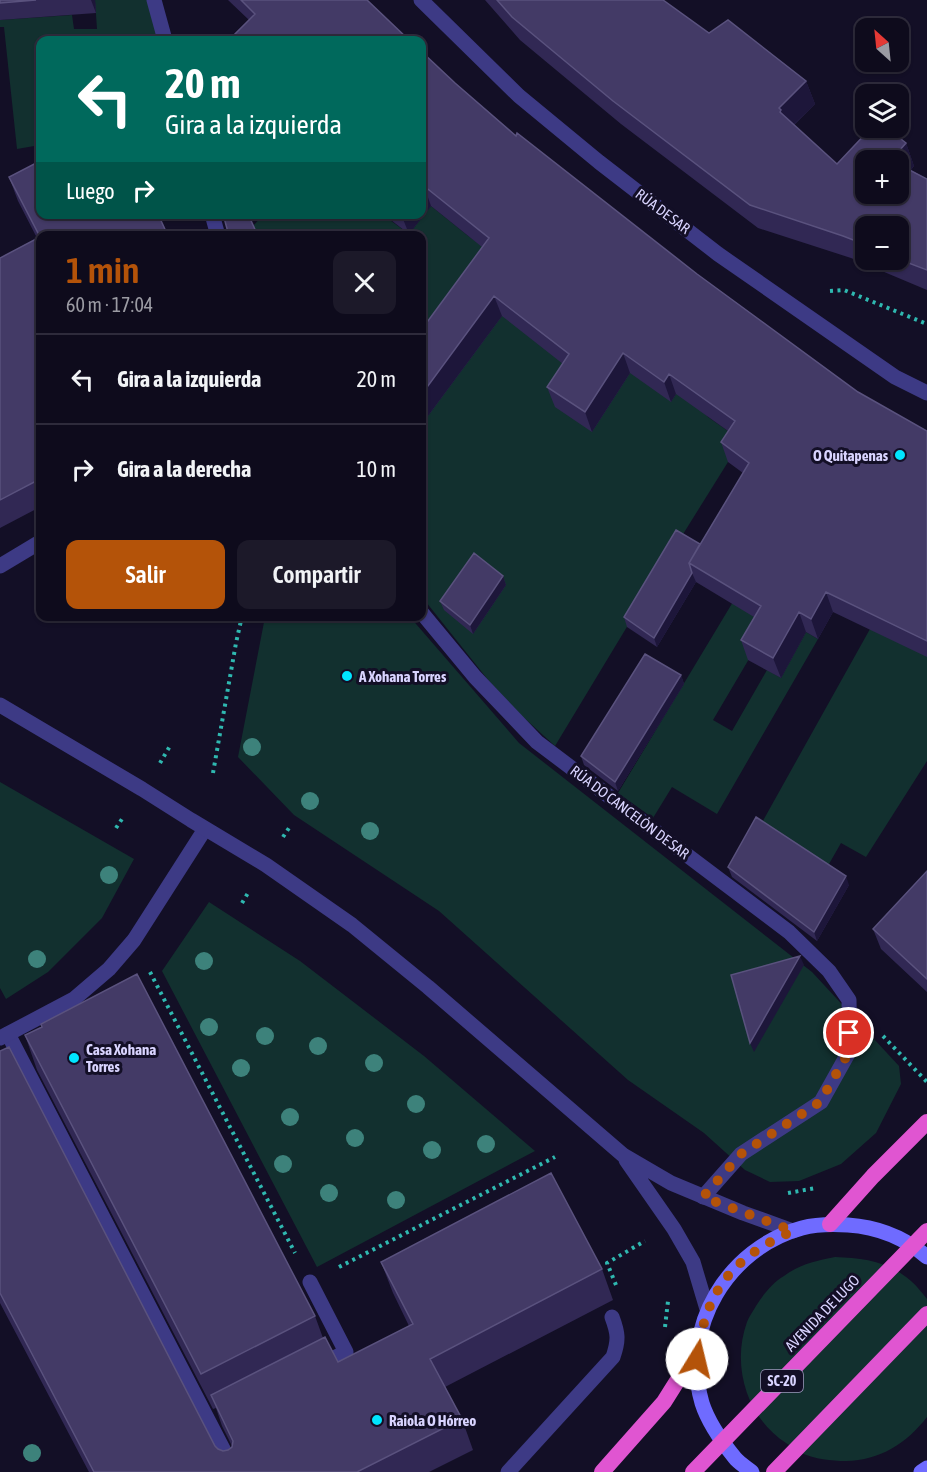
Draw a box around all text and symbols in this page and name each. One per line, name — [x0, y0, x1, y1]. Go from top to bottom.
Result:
north arrow — [855, 18, 909, 72]
map controls — [855, 18, 909, 270]
text: 20 m — [165, 59, 240, 107]
icon: left — [66, 60, 144, 138]
button: layers — [855, 84, 909, 138]
text: Gira a la izquierda — [165, 109, 342, 140]
button: + — [855, 150, 909, 204]
icon: right — [127, 174, 160, 207]
text: Luego — [66, 178, 115, 204]
street label: RÚA DE SAR — [632, 185, 694, 237]
button: − — [855, 216, 909, 270]
text: 1 min — [66, 249, 140, 291]
button: close — [333, 251, 396, 314]
text: 60 m · 17:04 — [66, 293, 153, 316]
icon: left — [66, 363, 99, 396]
text: Gira a la izquierda — [117, 366, 261, 392]
text: 20 m — [356, 366, 396, 392]
place label: O Quitapenas — [813, 447, 889, 464]
marker: O Quitapenas — [893, 448, 907, 462]
icon: right — [66, 453, 99, 486]
text: Gira a la derecha — [117, 456, 251, 482]
text: 10 m — [356, 456, 396, 482]
button: Salir — [66, 540, 225, 609]
button: Compartir — [237, 540, 396, 609]
place label: A Xohana Torres — [358, 668, 447, 685]
marker: A Xohana Torres — [340, 669, 354, 683]
street label: RÚA DO CANCELÓN DE SAR — [567, 762, 693, 862]
pin — [823, 1007, 874, 1058]
icon: arrive — [832, 1016, 865, 1049]
place label: Casa Xohana Torres — [86, 1041, 156, 1075]
marker: Casa Xohana Torres — [67, 1051, 81, 1065]
street label: AVENIDA DE LUGO — [781, 1271, 863, 1355]
position arrow — [665, 1327, 729, 1391]
road number: SC-20 — [761, 1370, 803, 1392]
place label: Raiola O Hórreo — [389, 1412, 476, 1429]
marker: Raiola O Hórreo — [370, 1413, 384, 1427]

